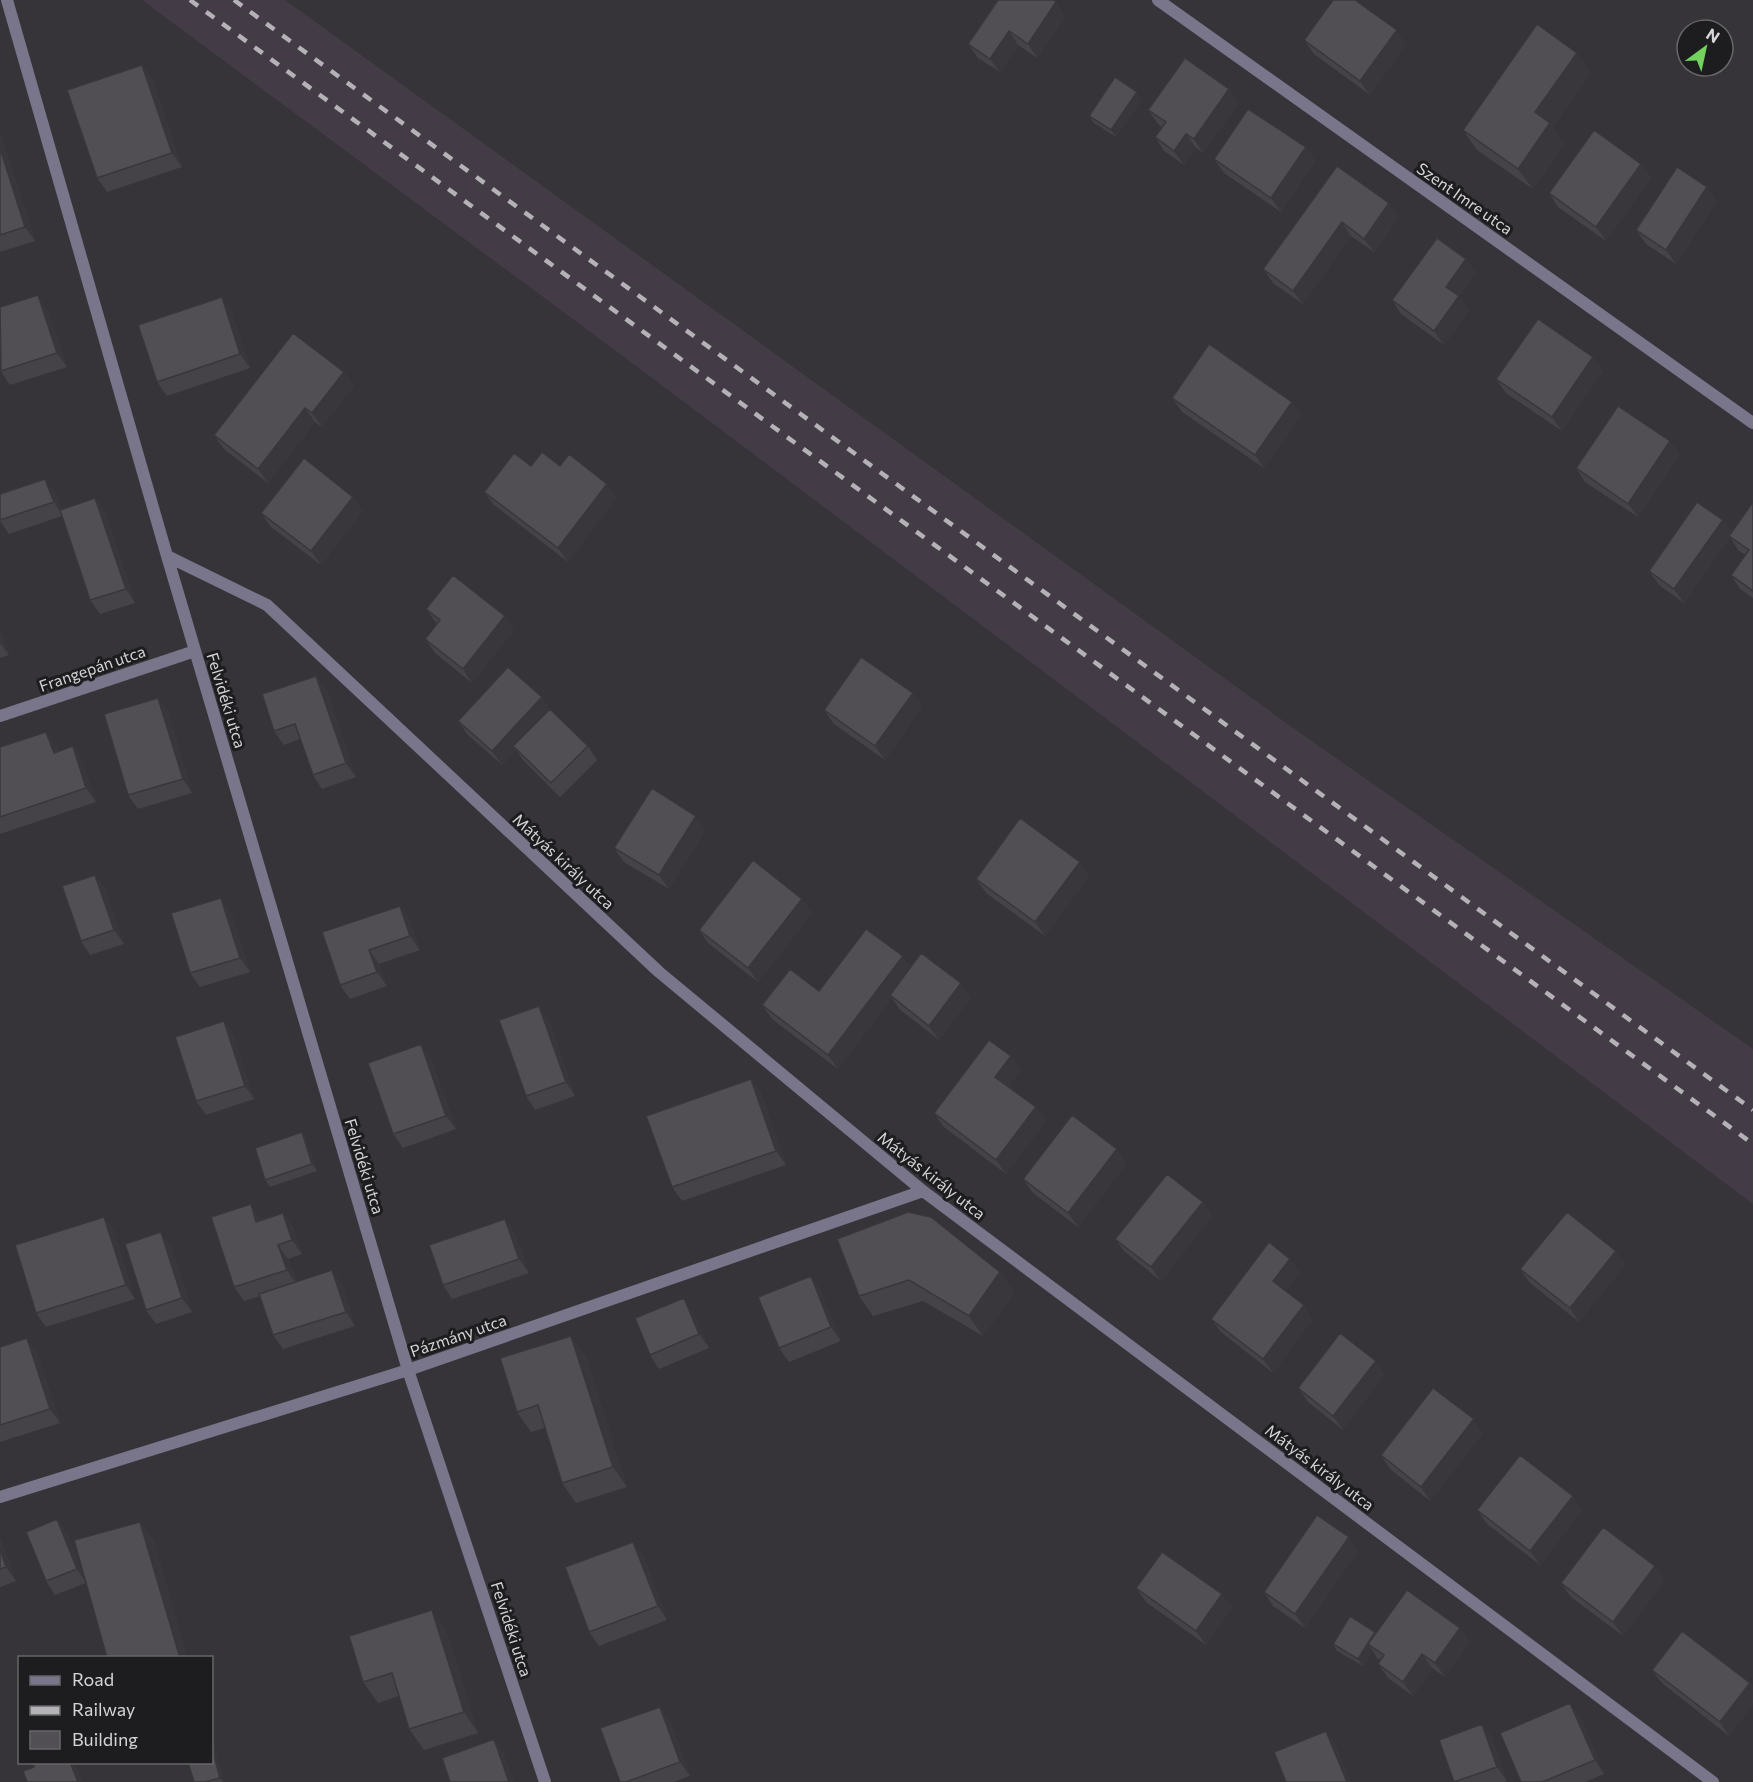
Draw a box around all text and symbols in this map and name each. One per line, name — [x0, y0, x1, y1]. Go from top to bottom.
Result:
north arrow — [1675, 18, 1735, 78]
text: N — [1703, 24, 1724, 46]
street label: Szent Imre utca — [1414, 158, 1516, 238]
street label: Frangepán utca — [36, 641, 148, 695]
street label: Felvidéki utca — [203, 650, 251, 750]
street label: Mátyás király utca — [510, 809, 618, 913]
street label: Felvidéki utca — [341, 1116, 389, 1216]
street label: Mátyás király utca — [874, 1127, 990, 1223]
street label: Pázmány utca — [407, 1310, 509, 1360]
street label: Mátyás király utca — [1262, 1420, 1378, 1514]
street label: Felvidéki utca — [488, 1579, 536, 1679]
legend — [18, 1656, 213, 1764]
text: Road — [72, 1668, 114, 1690]
text: Railway — [72, 1698, 135, 1720]
text: Building — [72, 1728, 138, 1750]

